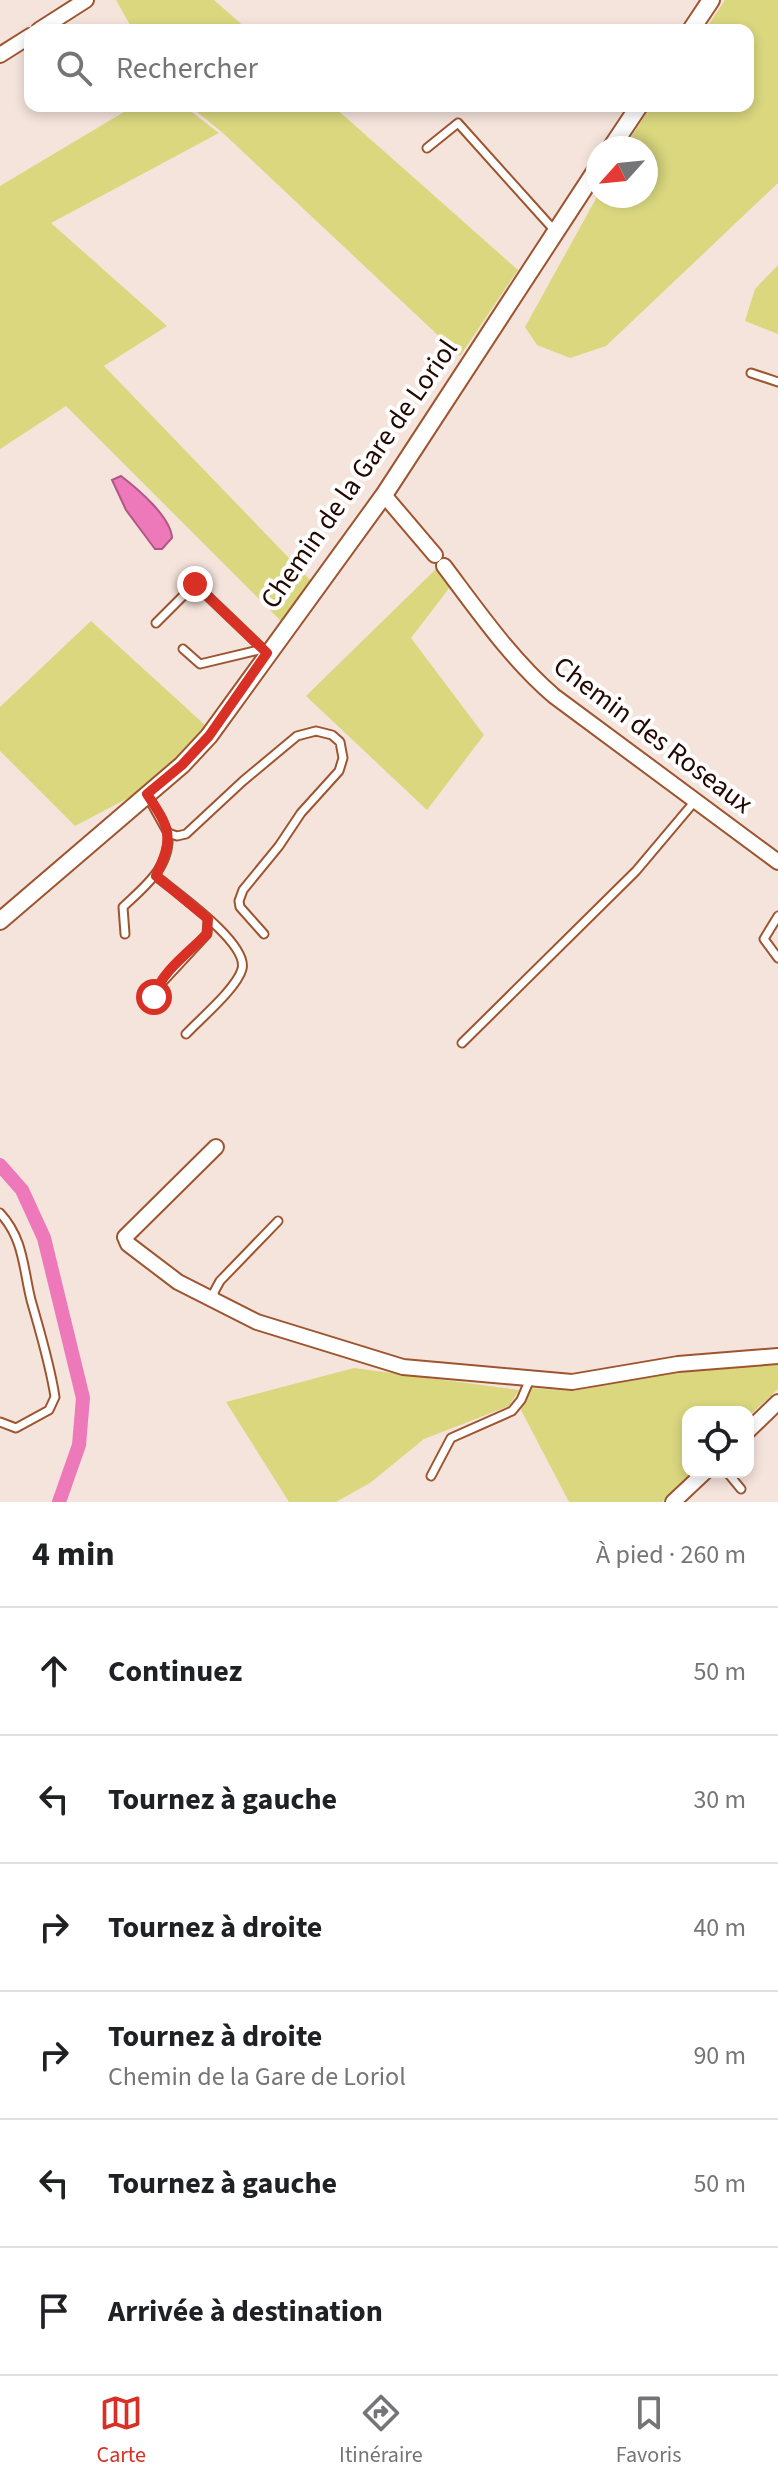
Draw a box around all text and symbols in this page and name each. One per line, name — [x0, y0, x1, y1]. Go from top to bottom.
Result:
search box — [24, 24, 754, 112]
icon: search — [52, 46, 96, 90]
text: Rechercher — [116, 47, 258, 90]
north arrow — [586, 136, 658, 208]
street label: Chemin de la Gare de Loriol — [251, 331, 467, 617]
route end — [177, 566, 213, 602]
street label: Chemin des Roseaux — [545, 647, 762, 824]
route start — [136, 979, 172, 1015]
map controls — [682, 1406, 754, 1478]
button: locate — [682, 1406, 754, 1478]
text: 4 min — [32, 1530, 115, 1579]
text: À pied · 260 m — [596, 1536, 746, 1573]
icon: ahead — [32, 1649, 76, 1693]
text: Continuez — [108, 1650, 242, 1693]
text: 50 m — [693, 1653, 746, 1690]
icon: left — [32, 1777, 76, 1821]
text: Tournez à gauche — [108, 1778, 337, 1821]
text: 30 m — [693, 1781, 746, 1818]
icon: right — [32, 1905, 76, 1949]
text: Tournez à droite — [108, 1906, 322, 1949]
text: 40 m — [693, 1909, 746, 1946]
text: Tournez à droite — [108, 2015, 322, 2058]
icon: right — [32, 2033, 76, 2077]
text: 90 m — [693, 2037, 746, 2074]
text: Chemin de la Gare de Loriol — [108, 2058, 406, 2095]
icon: left — [32, 2161, 76, 2205]
text: Tournez à gauche — [108, 2162, 337, 2205]
text: 50 m — [693, 2165, 746, 2202]
icon: arrive — [32, 2289, 76, 2333]
text: Arrivée à destination — [108, 2290, 383, 2333]
tab: Carte — [97, 2391, 146, 2471]
tab: Itinéraire — [339, 2391, 423, 2471]
tab: Favoris — [616, 2391, 681, 2471]

